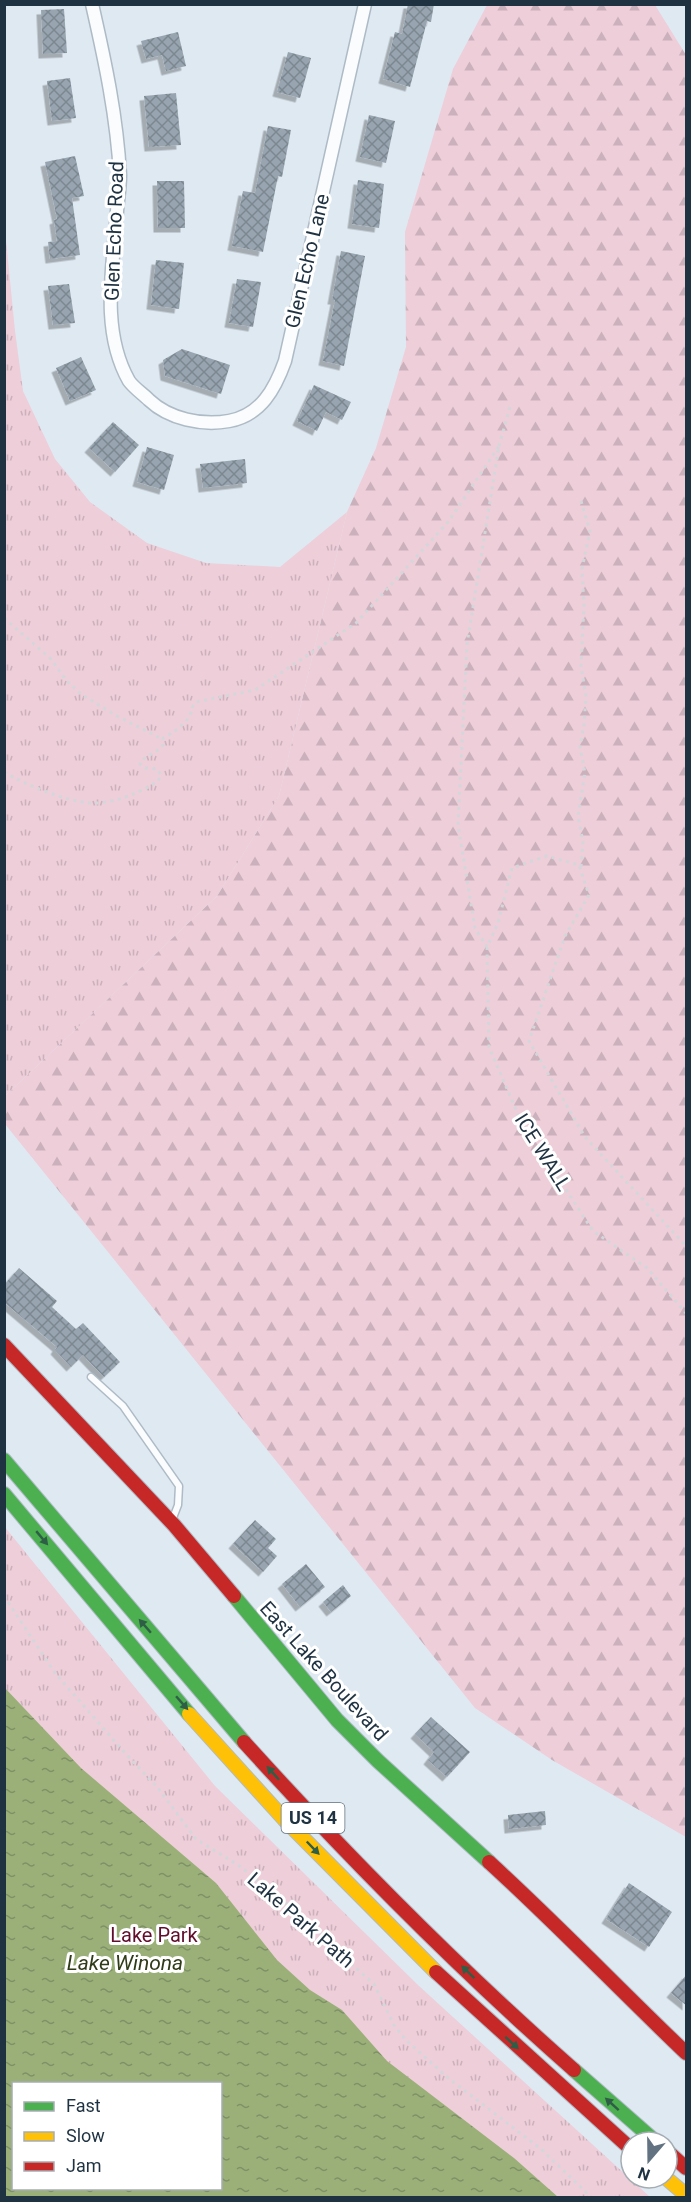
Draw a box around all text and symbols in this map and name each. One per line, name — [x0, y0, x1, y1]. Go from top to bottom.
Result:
street label: Glen Echo Road — [100, 161, 128, 301]
street label: Glen Echo Lane — [280, 191, 334, 331]
street label: ICE WALL — [510, 1109, 576, 1195]
one-way arrow — [35, 1531, 48, 1546]
street label: East Lake Boulevard — [255, 1596, 393, 1746]
one-way arrow — [139, 1619, 152, 1634]
one-way arrow — [175, 1695, 188, 1710]
one-way arrow — [266, 1766, 280, 1781]
road number: US 14 — [282, 1803, 344, 1833]
one-way arrow — [305, 1840, 319, 1854]
street label: Lake Park Path — [243, 1867, 359, 1973]
park label: Lake Park — [110, 1923, 199, 1947]
water label: Lake Winona — [67, 1951, 183, 1975]
one-way arrow — [461, 1965, 476, 1979]
one-way arrow — [504, 2036, 519, 2049]
legend — [12, 2082, 222, 2190]
text: Fast — [66, 2095, 101, 2116]
one-way arrow — [605, 2098, 620, 2111]
text: Slow — [66, 2125, 105, 2146]
north arrow — [619, 2130, 679, 2190]
text: Jam — [66, 2155, 102, 2176]
text: N — [635, 2163, 653, 2184]

